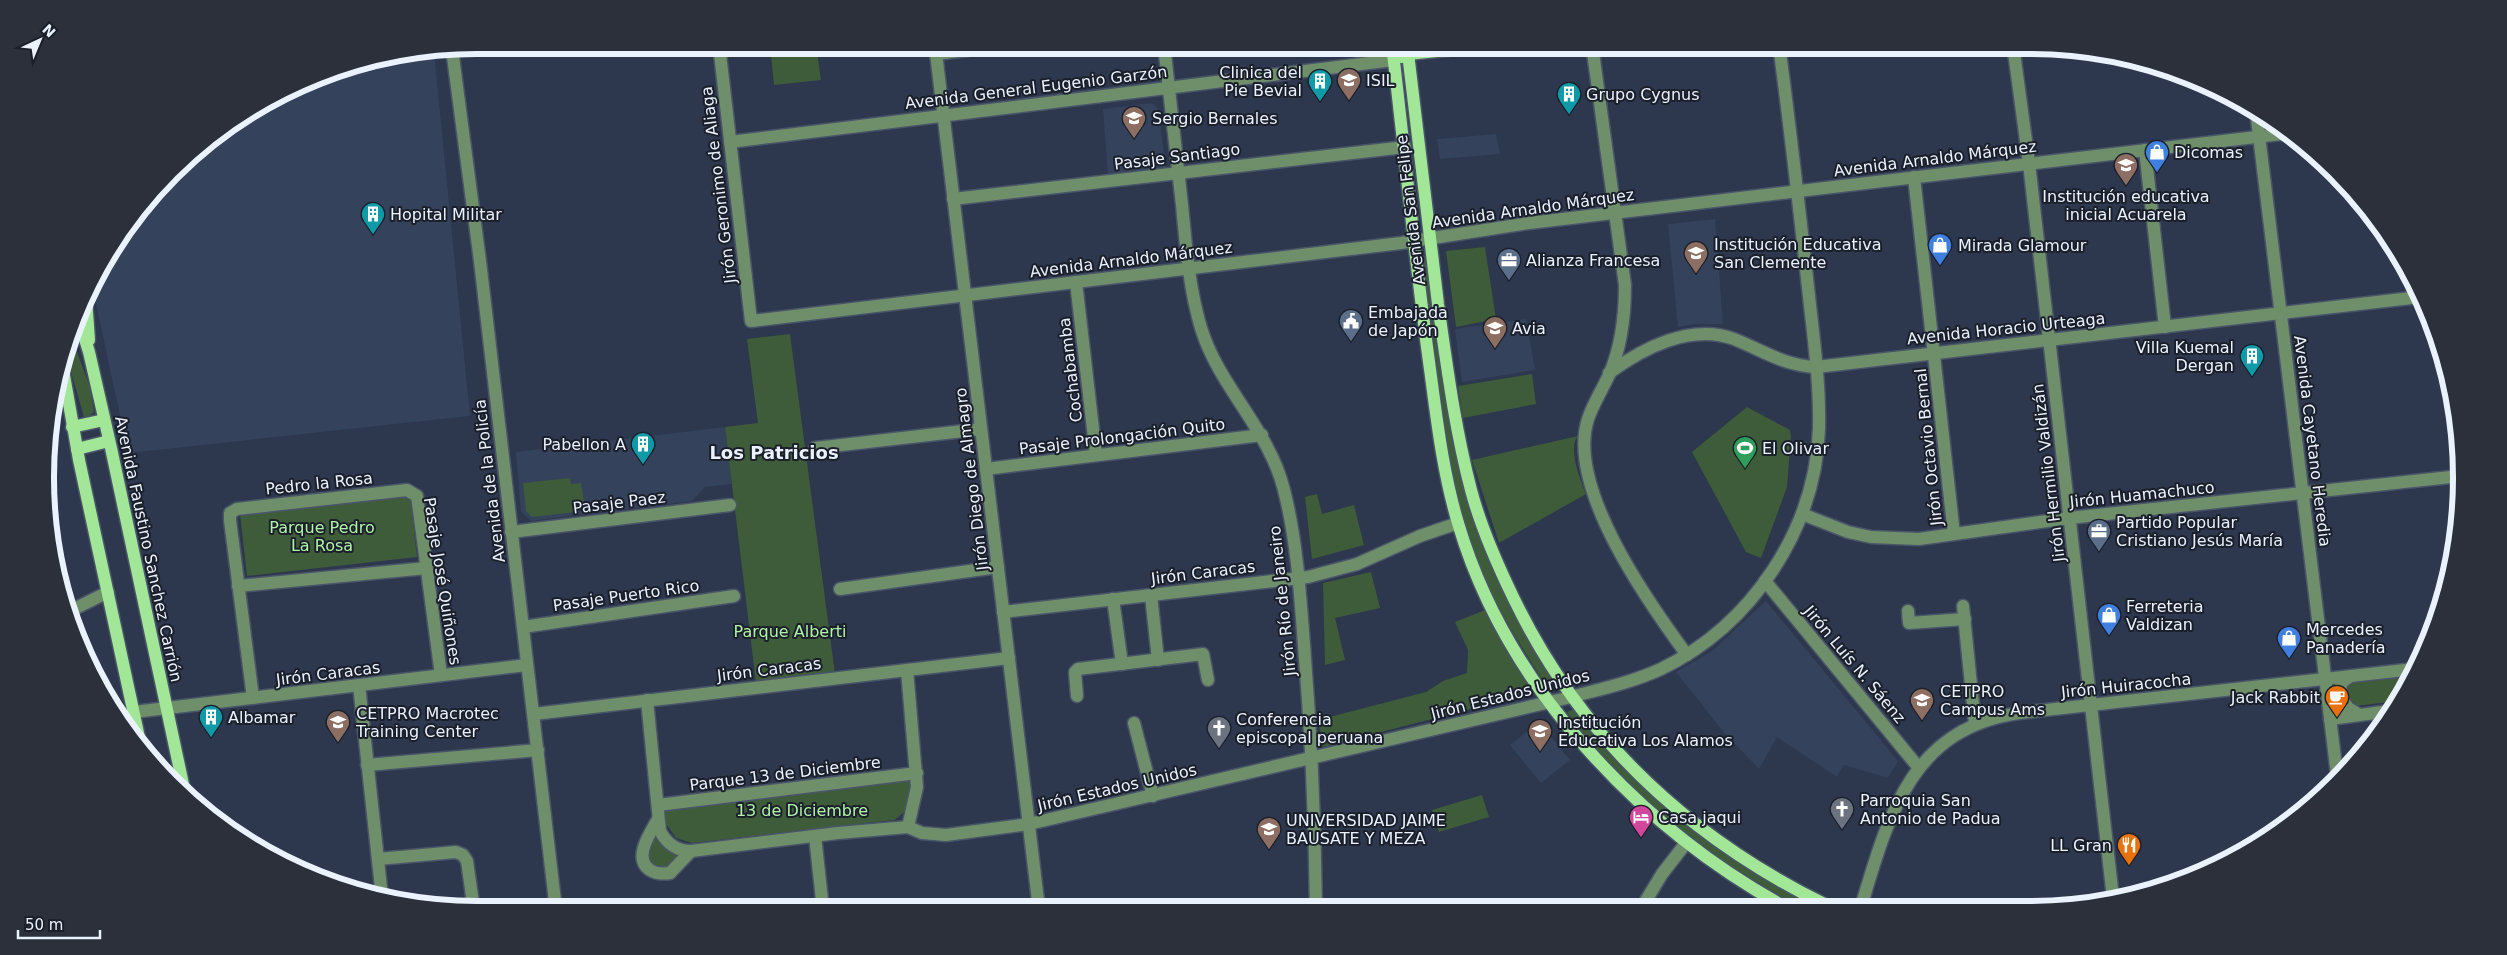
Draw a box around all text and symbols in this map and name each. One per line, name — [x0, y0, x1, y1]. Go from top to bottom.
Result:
north arrow — [15, 15, 65, 65]
text: N — [39, 21, 59, 40]
street label: Avenida General Eugenio Garzón — [904, 62, 1168, 113]
place label: Clinica del Pie Bevial — [1219, 63, 1302, 100]
school or university icon: ISIL — [1336, 67, 1362, 101]
building icon: Clinica del Pie Bevial — [1307, 68, 1333, 102]
place label: ISIL — [1366, 71, 1395, 90]
building icon: Grupo Cygnus — [1556, 81, 1582, 115]
street label: Jirón Geronimo de Aliaga — [697, 85, 740, 286]
place label: Grupo Cygnus — [1586, 85, 1700, 104]
school or university icon: Sergio Bernales — [1121, 105, 1147, 139]
place label: Sergio Bernales — [1152, 109, 1277, 128]
street label: Avenida San Felipe — [1392, 134, 1429, 286]
street label: Avenida Arnaldo Márquez — [1833, 137, 2037, 180]
street label: Pasaje Santiago — [1113, 139, 1241, 174]
shop icon: Dicomas — [2144, 139, 2170, 173]
place label: Dicomas — [2174, 143, 2243, 162]
school or university icon: Institución educativa inicial Acuarela — [2113, 152, 2139, 186]
street label: Avenida Arnaldo Márquez — [1431, 185, 1635, 232]
place label: Institución educativa inicial Acuarela — [2042, 187, 2210, 224]
building icon: Hopital Militar — [360, 201, 386, 235]
place label: Hopital Militar — [390, 205, 502, 224]
shop icon: Mirada Glamour — [1927, 232, 1953, 266]
place label: Institución Educativa San Clemente — [1714, 235, 1882, 272]
place label: Mirada Glamour — [1958, 236, 2087, 255]
street label: Avenida Arnaldo Márquez — [1029, 238, 1233, 281]
school or university icon: Institución Educativa San Clemente — [1683, 240, 1709, 274]
office icon: Alianza Francesa — [1496, 247, 1522, 281]
place label: Alianza Francesa — [1526, 251, 1660, 270]
place label: Embajada de Japón — [1368, 303, 1448, 340]
public building icon: Embajada de Japón — [1338, 308, 1364, 342]
street label: Avenida Horacio Urteaga — [1906, 309, 2106, 348]
school or university icon: Avia — [1482, 315, 1508, 349]
street label: Cochabamba — [1055, 317, 1086, 423]
place label: Avia — [1512, 319, 1546, 338]
street label: Avenida Cayetano Heredia — [2290, 334, 2335, 548]
place label: Villa Kuemal Dergan — [2136, 338, 2234, 375]
building icon: Villa Kuemal Dergan — [2239, 343, 2265, 377]
street label: Jirón Octavio Bernal — [1911, 367, 1946, 528]
street label: Jirón Hermilio Valdizán — [2028, 383, 2069, 564]
street label: Jirón Diego de Almagro — [951, 386, 992, 572]
street label: Avenida de la Policía — [470, 398, 509, 564]
street label: Avenida Faustino Sanchez Carrión — [111, 414, 186, 684]
street label: Pasaje Prolongación Quito — [1018, 414, 1226, 459]
building icon: Pabellon A — [630, 431, 656, 465]
place label: Pabellon A — [542, 435, 626, 454]
sports icon: El Olivar — [1732, 435, 1758, 469]
place label: El Olivar — [1762, 439, 1829, 458]
district label: Los Patricios — [709, 442, 839, 463]
street label: Pedro la Rosa — [264, 468, 374, 499]
street label: Jirón Huamachuco — [2068, 477, 2215, 512]
street label: Pasaje Paez — [572, 487, 666, 518]
street label: Pasaje José Quiñones — [420, 496, 465, 666]
place label: Partido Popular Cristiano Jesús María — [2116, 513, 2283, 550]
park label: Parque Pedro La Rosa — [269, 518, 375, 555]
office icon: Partido Popular Cristiano Jesús María — [2086, 518, 2112, 552]
street label: Jirón Río de Janeiro — [1265, 525, 1300, 678]
street label: Jirón Caracas — [1149, 557, 1256, 588]
street label: Pasaje Puerto Rico — [552, 576, 700, 615]
place label: Ferreteria Valdizan — [2126, 597, 2203, 634]
street label: Jirón Luís N. Sáenz — [1799, 601, 1909, 727]
shop icon: Ferreteria Valdizan — [2096, 602, 2122, 636]
place label: Mercedes Panadería — [2306, 620, 2386, 657]
park label: Parque Alberti — [734, 622, 846, 641]
shop icon: Mercedes Panadería — [2276, 625, 2302, 659]
street label: Jirón Caracas — [715, 654, 822, 685]
street label: Jirón Caracas — [274, 658, 381, 689]
street label: Jirón Estados Unidos — [1428, 666, 1591, 724]
street label: Jirón Huiracocha — [2059, 669, 2192, 702]
place label: CETPRO Campus Ams — [1940, 682, 2045, 719]
cafe icon: Jack Rabbit — [2324, 684, 2350, 718]
school or university icon: CETPRO Campus Ams — [1909, 687, 1935, 721]
place label: Jack Rabbit — [2230, 688, 2320, 707]
building icon: Albamar — [198, 704, 224, 738]
place label: CETPRO Macrotec Training Center — [355, 704, 499, 741]
place label: Albamar — [228, 708, 296, 727]
school or university icon: CETPRO Macrotec Training Center — [325, 709, 351, 743]
place label: Conferencia episcopal peruana — [1236, 710, 1383, 747]
place label: Institución Educativa Los Alamos — [1558, 713, 1733, 750]
church icon: Conferencia episcopal peruana — [1206, 715, 1232, 749]
school or university icon: Institución Educativa Los Alamos — [1527, 718, 1553, 752]
street label: Parque 13 de Diciembre — [688, 752, 882, 795]
street label: Jirón Estados Unidos — [1035, 760, 1199, 815]
place label: Parroquia San Antonio de Padua — [1860, 791, 2001, 828]
church icon: Parroquia San Antonio de Padua — [1829, 796, 1855, 830]
park label: 13 de Diciembre — [736, 801, 868, 820]
hotel icon: Casa jaqui — [1628, 804, 1654, 838]
place label: Casa jaqui — [1658, 808, 1741, 827]
place label: UNIVERSIDAD JAIME BAUSATE Y MEZA — [1286, 811, 1446, 848]
school or university icon: UNIVERSIDAD JAIME BAUSATE Y MEZA — [1256, 816, 1282, 850]
restaurant icon: LL Gran — [2116, 832, 2142, 866]
place label: LL Gran — [2050, 836, 2112, 855]
scale bar — [18, 908, 100, 940]
text: 50 m — [25, 916, 63, 934]

